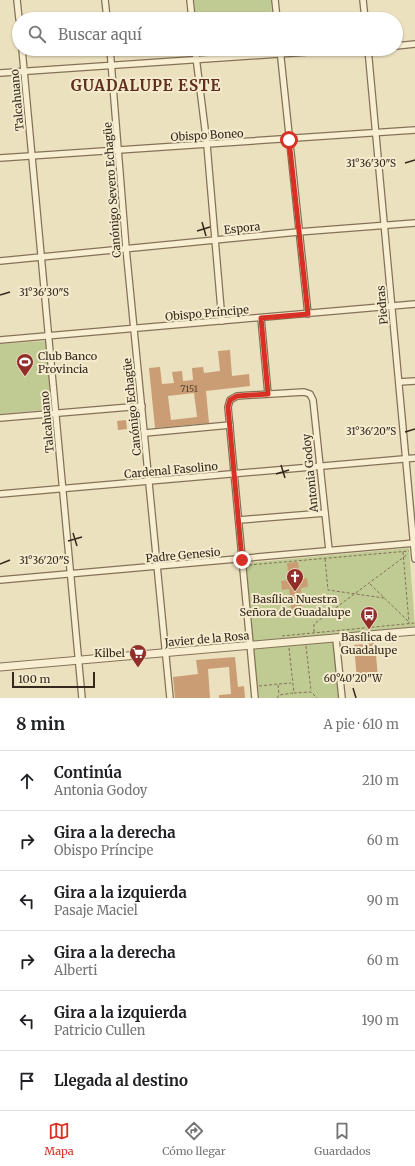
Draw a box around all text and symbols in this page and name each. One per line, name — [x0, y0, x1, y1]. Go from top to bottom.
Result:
search box — [12, 12, 403, 56]
icon: search — [26, 23, 48, 45]
text: Buscar aquí — [58, 25, 142, 44]
street label: Talcahuano — [7, 68, 27, 131]
district label: GUADALUPE ESTE — [71, 76, 221, 95]
street label: Canónigo Severo Echagüe — [100, 121, 124, 258]
street label: Obispo Boneo — [170, 126, 244, 144]
route start — [280, 131, 298, 149]
text: 31°36'30"S — [346, 157, 396, 170]
street label: Espora — [223, 219, 261, 237]
street label: Piedras — [373, 285, 391, 325]
text: 31°36'30"S — [19, 286, 69, 299]
street label: Obispo Príncipe — [165, 302, 250, 324]
place label: Club Banco Provincia — [38, 349, 98, 376]
sports icon: Club Banco Provincia — [15, 352, 35, 377]
street label: Canónigo Echagüe — [120, 357, 144, 456]
house number: 7151 — [180, 383, 198, 394]
street label: Talcahuano — [37, 390, 57, 453]
text: 31°36'20"S — [346, 425, 396, 438]
street label: Antonia Godoy — [299, 432, 321, 514]
street label: Cardenal Fasolino — [124, 459, 219, 481]
street label: Padre Genesio — [145, 545, 221, 565]
route end — [233, 551, 251, 569]
text: 31°36'20"S — [19, 554, 69, 567]
church icon: Basílica Nuestra Señora de Guadalupe — [285, 567, 305, 592]
place label: Basílica Nuestra Señora de Guadalupe — [240, 592, 351, 619]
bus stop icon: Basílica de Guadalupe — [359, 605, 379, 630]
street label: Javier de la Rosa — [163, 628, 250, 650]
place label: Basílica de Guadalupe — [341, 630, 397, 657]
supermarket icon: Kilbel — [128, 643, 148, 668]
place label: Kilbel — [94, 646, 126, 660]
scale bar — [12, 670, 95, 689]
text: 100 m — [18, 672, 50, 686]
text: 60°40'20"W — [324, 672, 383, 685]
text: 8 min — [16, 713, 65, 735]
text: A pie · 610 m — [324, 716, 399, 733]
text: Continúa — [54, 763, 122, 782]
icon: ahead — [16, 770, 38, 792]
text: 210 m — [362, 772, 399, 789]
text: Antonia Godoy — [54, 782, 147, 799]
text: Gira a la derecha — [54, 823, 176, 842]
icon: right — [16, 830, 38, 852]
text: 60 m — [367, 832, 399, 849]
text: Obispo Príncipe — [54, 842, 153, 859]
text: Gira a la izquierda — [54, 883, 187, 902]
icon: left — [16, 890, 38, 912]
text: 90 m — [367, 892, 399, 909]
text: Pasaje Maciel — [54, 902, 138, 919]
text: Gira a la derecha — [54, 943, 176, 962]
icon: right — [16, 950, 38, 972]
text: 60 m — [367, 952, 399, 969]
text: Alberti — [54, 962, 97, 979]
text: Gira a la izquierda — [54, 1003, 187, 1022]
icon: left — [16, 1010, 38, 1032]
text: 190 m — [362, 1012, 399, 1029]
text: Patricio Cullen — [54, 1022, 145, 1039]
icon: arrive — [16, 1070, 38, 1092]
text: Llegada al destino — [54, 1071, 188, 1090]
tab: Mapa — [44, 1120, 74, 1158]
tab: Cómo llegar — [162, 1120, 226, 1158]
tab: Guardados — [314, 1120, 371, 1158]

